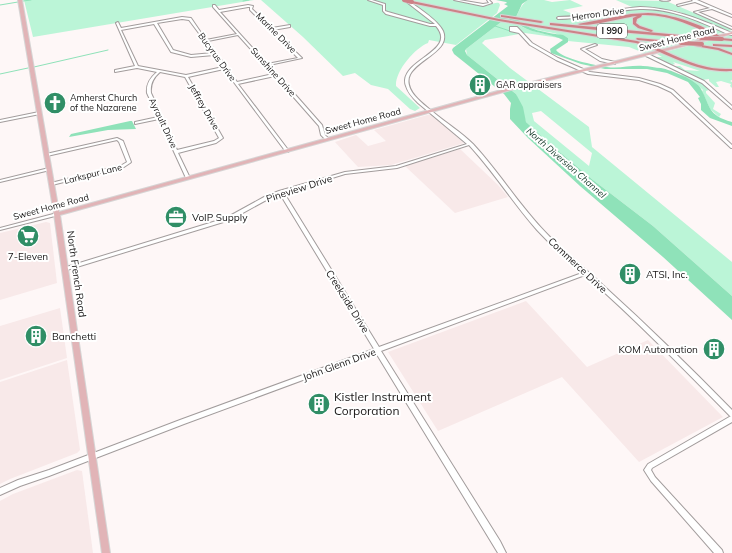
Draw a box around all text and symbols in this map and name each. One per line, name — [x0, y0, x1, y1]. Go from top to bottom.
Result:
street label: Herron Drive — [571, 4, 625, 23]
street label: Marine Drive — [254, 10, 299, 55]
road number: I 990 — [597, 24, 627, 38]
street label: Sweet Home Road — [638, 24, 716, 53]
street label: Bucyrus Drive — [195, 30, 239, 84]
street label: Sunshine Drive — [248, 45, 298, 99]
building icon: GAR appraisers — [467, 72, 493, 98]
place label: GAR appraisers — [496, 79, 562, 90]
street label: Jeffrey Drive — [186, 82, 222, 132]
church icon: Amherst Church of the Nazarene — [42, 90, 68, 116]
place label: Amherst Church of the Nazarene — [70, 92, 137, 113]
street label: Ayrault Drive — [146, 96, 180, 150]
street label: Sweet Home Road — [324, 105, 402, 136]
water label: North Diversion Channel — [524, 125, 609, 201]
street label: Larkspur Lane — [63, 161, 123, 186]
street label: Pineview Drive — [264, 172, 334, 205]
street label: Sweet Home Road — [12, 191, 90, 222]
office icon: VoIP Supply — [163, 204, 189, 230]
place label: VoIP Supply — [192, 211, 248, 224]
supermarket icon: 7-Eleven — [15, 223, 41, 249]
street label: North French Road — [64, 230, 89, 318]
street label: Commerce Drive — [545, 235, 610, 296]
place label: 7-Eleven — [8, 250, 48, 263]
building icon: ATSI, Inc. — [617, 261, 643, 287]
street label: Creekside Drive — [323, 267, 372, 335]
place label: ATSI, Inc. — [646, 268, 688, 281]
building icon: Banchetti — [23, 323, 49, 349]
place label: Banchetti — [52, 330, 96, 343]
building icon: KOM Automation — [701, 336, 727, 362]
place label: KOM Automation — [619, 343, 698, 356]
street label: John Glenn Drive — [301, 345, 378, 384]
place label: Kistler Instrument Corporation — [334, 389, 431, 418]
building icon: Kistler Instrument Corporation — [306, 391, 332, 417]

